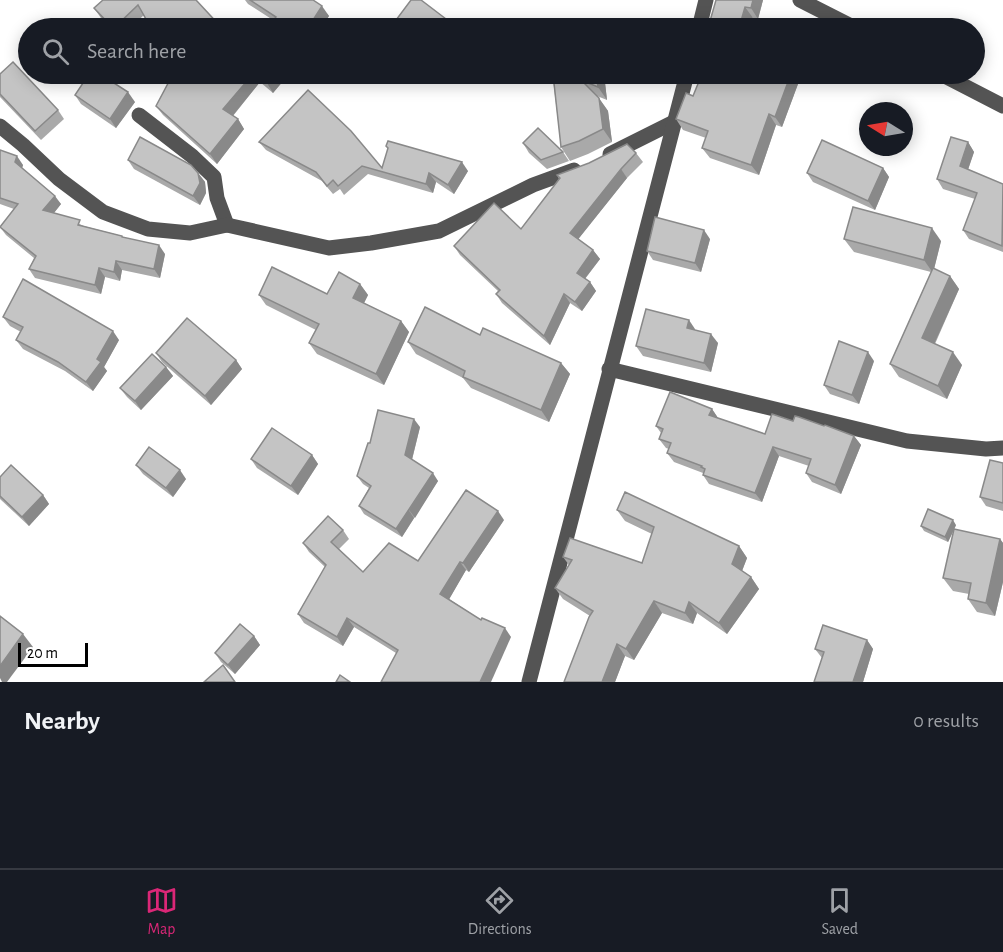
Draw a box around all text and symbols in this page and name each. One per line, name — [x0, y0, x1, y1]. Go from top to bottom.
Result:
search box — [18, 18, 985, 84]
icon: search — [39, 35, 72, 68]
text: Search here — [87, 40, 186, 62]
north arrow — [859, 102, 913, 156]
scale bar — [18, 640, 88, 668]
text: 20 m — [27, 645, 58, 661]
text: Nearby — [24, 708, 100, 734]
text: 0 results — [913, 711, 979, 731]
tab: Map — [145, 884, 178, 939]
tab: Directions — [468, 884, 532, 939]
tab: Saved — [821, 884, 858, 939]

